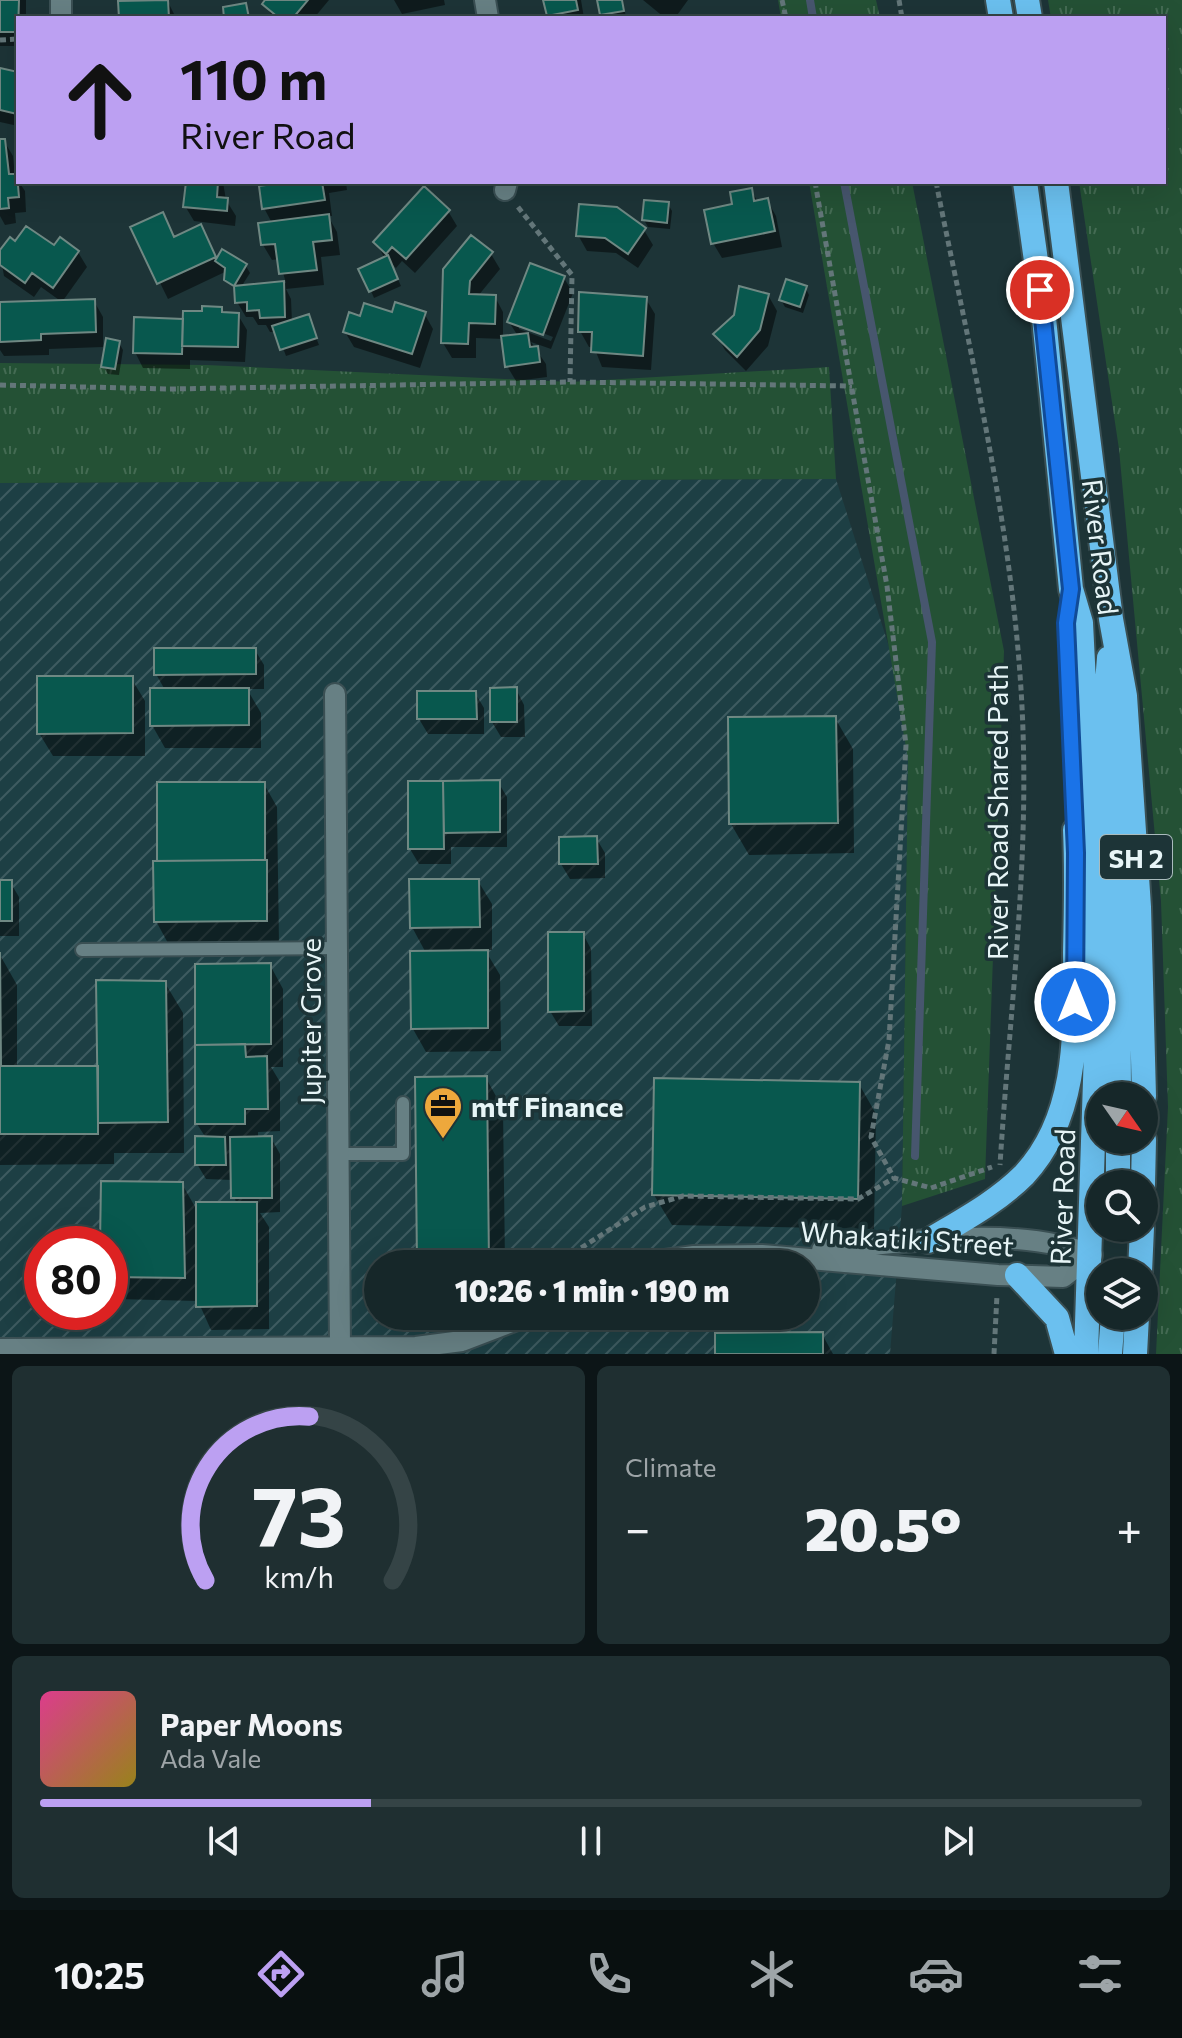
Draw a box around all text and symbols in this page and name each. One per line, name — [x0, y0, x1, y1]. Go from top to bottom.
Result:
text: 110 m — [180, 43, 327, 112]
icon: ahead — [48, 48, 152, 152]
text: River Road — [180, 112, 356, 156]
pin — [1006, 256, 1074, 324]
icon: arrive — [1018, 268, 1062, 312]
street label: River Road — [1076, 477, 1126, 617]
street label: River Road Shared Path — [980, 664, 1014, 960]
road number: SH 2 — [1100, 835, 1172, 879]
street label: Jupiter Grove — [293, 938, 327, 1104]
position arrow — [1033, 960, 1117, 1044]
north arrow — [1086, 1082, 1158, 1154]
map controls — [1086, 1082, 1158, 1330]
office icon: mtf Finance — [422, 1085, 464, 1140]
place label: mtf Finance — [471, 1089, 624, 1123]
street label: River Road — [1043, 1128, 1081, 1266]
button: search — [1086, 1170, 1158, 1242]
street label: Whakatiki Street — [799, 1214, 1015, 1262]
speed limit sign: 80 — [24, 1226, 128, 1330]
button: layers — [1086, 1258, 1158, 1330]
text: 10:26 · 1 min · 190 m — [455, 1271, 729, 1308]
text: Climate — [625, 1451, 717, 1482]
text: 73 — [251, 1462, 346, 1564]
text: 20.5° — [804, 1490, 962, 1563]
text: − — [625, 1500, 650, 1554]
text: + — [1116, 1500, 1142, 1554]
text: km/h — [264, 1559, 333, 1594]
text: Paper Moons — [160, 1705, 343, 1742]
text: Ada Vale — [160, 1742, 261, 1773]
icon: previous — [202, 1819, 246, 1863]
icon: pause — [569, 1819, 613, 1863]
icon: next — [936, 1819, 980, 1863]
icon: directions — [253, 1946, 309, 2002]
icon: music — [417, 1946, 473, 2002]
icon: phone — [581, 1946, 637, 2002]
icon: climate — [744, 1946, 800, 2002]
icon: car — [908, 1946, 964, 2002]
icon: filters — [1072, 1946, 1128, 2002]
text: 10:25 — [54, 1952, 145, 1996]

